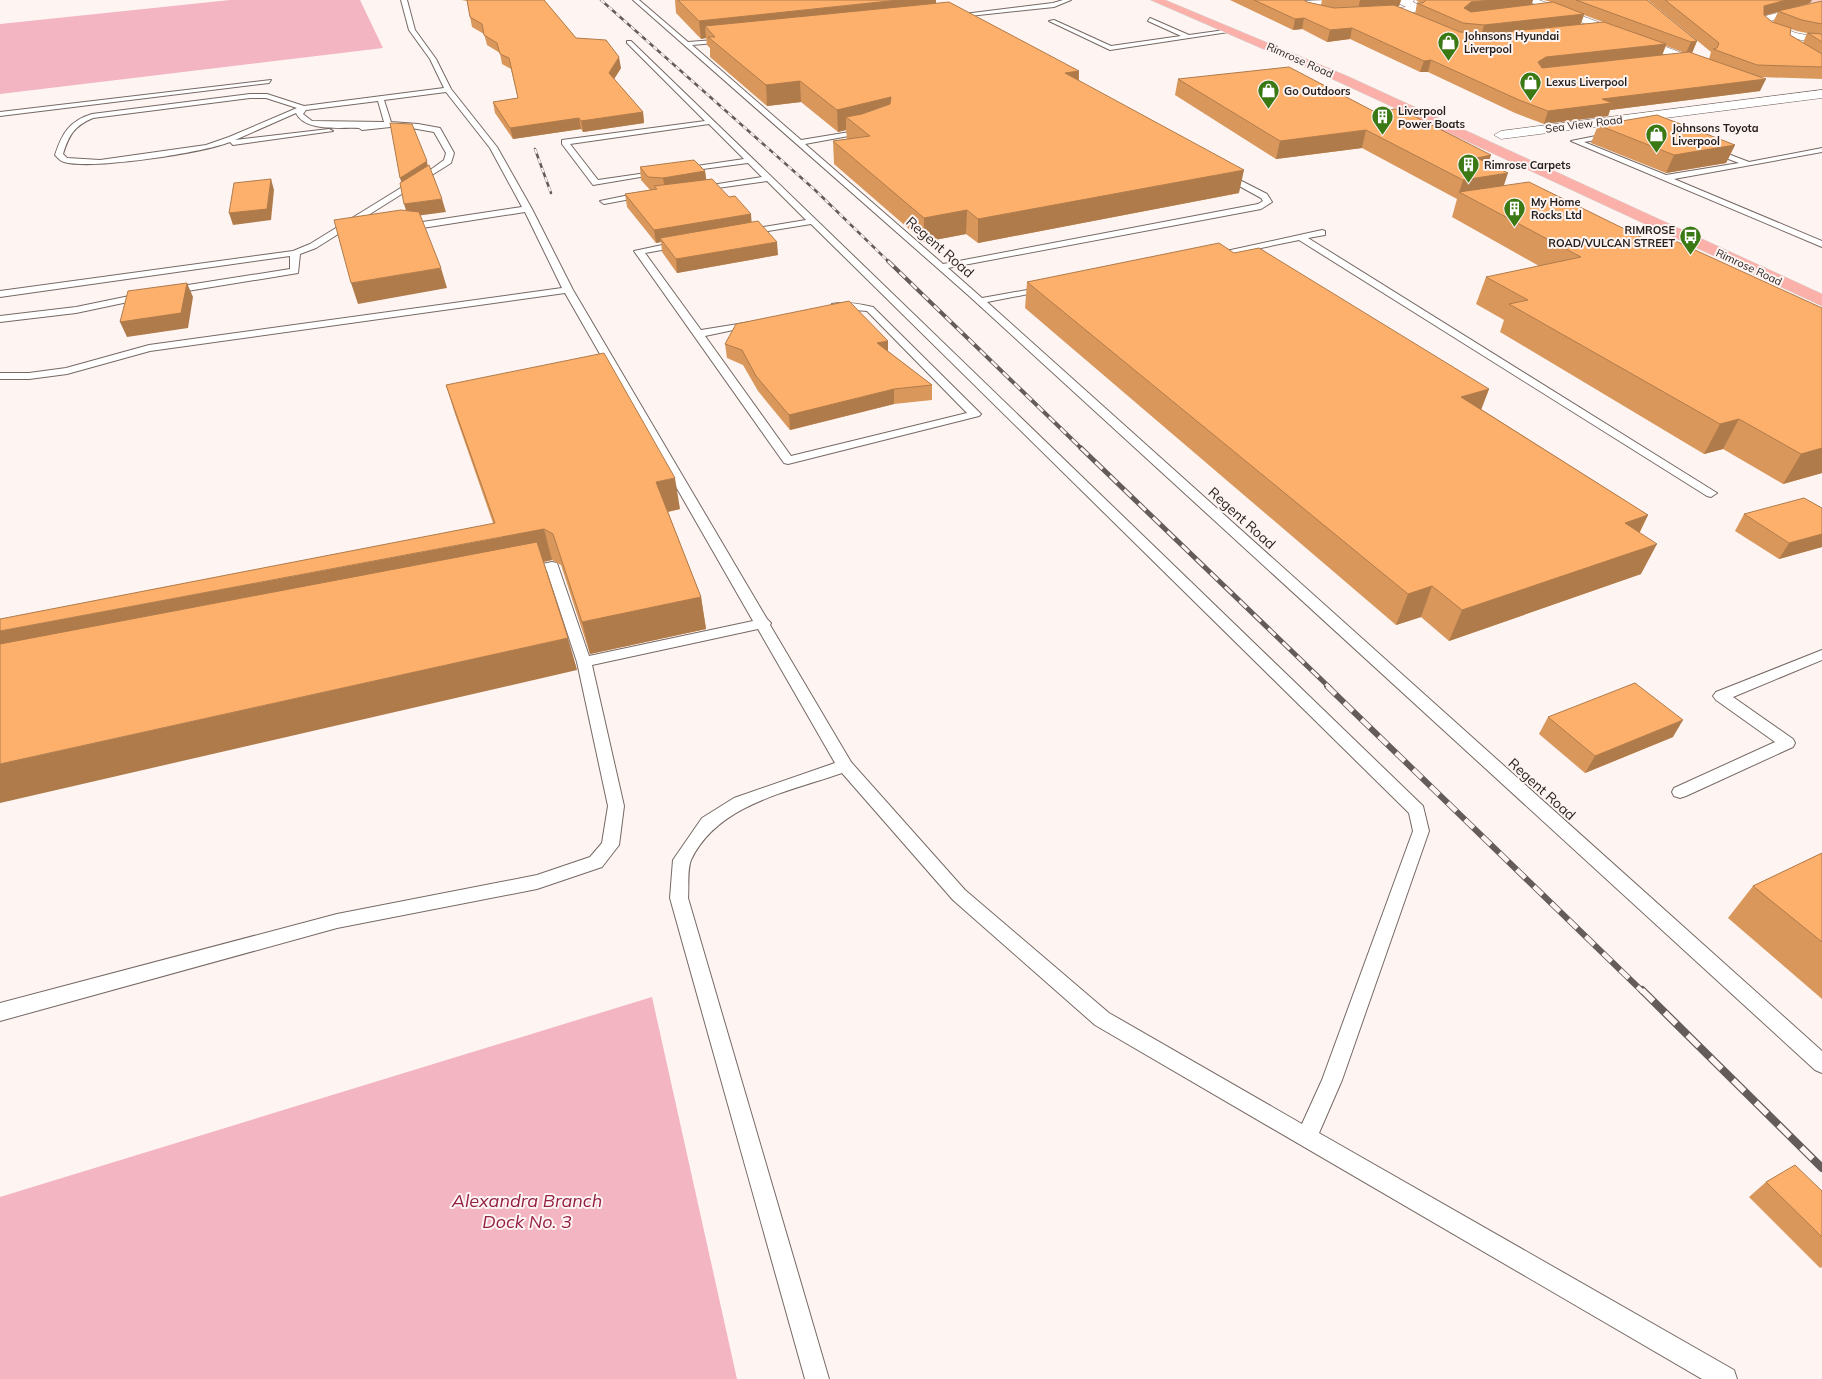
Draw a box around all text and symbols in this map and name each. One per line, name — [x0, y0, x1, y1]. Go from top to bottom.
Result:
place label: Johnsons Hyundai Liverpool — [1464, 29, 1559, 56]
shop icon: Johnsons Hyundai Liverpool — [1436, 30, 1460, 61]
street label: Rimrose Road — [1265, 39, 1335, 81]
shop icon: Lexus Liverpool — [1518, 70, 1542, 101]
place label: Lexus Liverpool — [1546, 75, 1627, 89]
shop icon: Go Outdoors — [1256, 79, 1280, 110]
place label: Go Outdoors — [1284, 84, 1351, 98]
place label: Liverpool Power Boats — [1398, 104, 1466, 131]
building icon: Liverpool Power Boats — [1370, 105, 1394, 136]
street label: Sea View Road — [1544, 112, 1624, 136]
place label: Johnsons Toyota Liverpool — [1672, 121, 1759, 148]
shop icon: Johnsons Toyota Liverpool — [1644, 122, 1668, 153]
building icon: Rimrose Carpets — [1456, 153, 1480, 184]
place label: Rimrose Carpets — [1484, 158, 1571, 172]
place label: My Home Rocks Ltd — [1531, 195, 1582, 222]
building icon: My Home Rocks Ltd — [1503, 196, 1527, 227]
street label: Regent Road — [902, 213, 978, 281]
place label: RIMROSE ROAD/VULCAN STREET — [1548, 223, 1675, 250]
bus stop icon: RIMROSE ROAD/VULCAN STREET — [1679, 224, 1703, 255]
street label: Rimrose Road — [1714, 246, 1784, 288]
street label: Regent Road — [1205, 483, 1279, 553]
street label: Regent Road — [1505, 754, 1579, 824]
water label: Alexandra Branch Dock No. 3 — [451, 1189, 602, 1233]

